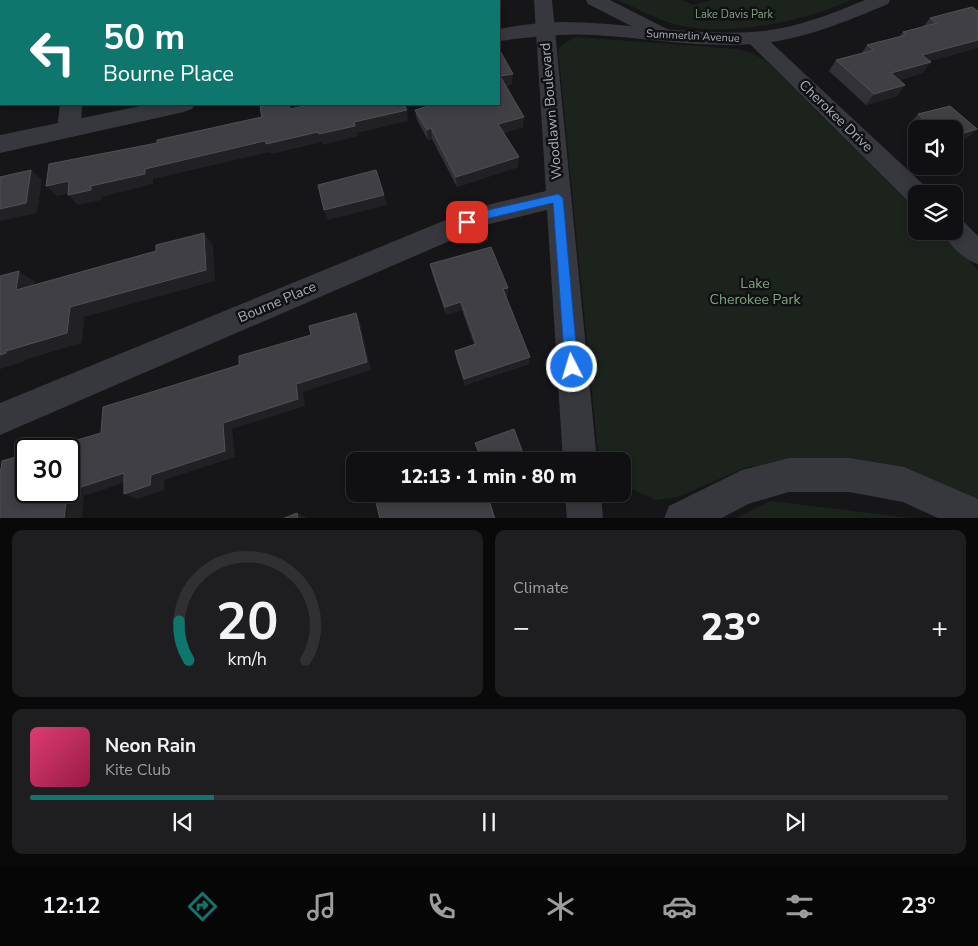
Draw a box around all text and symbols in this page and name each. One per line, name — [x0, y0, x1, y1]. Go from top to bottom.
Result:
park label: Lake Davis Park — [695, 7, 774, 22]
text: 50 m — [103, 14, 185, 61]
icon: left — [20, 20, 85, 85]
street label: Summerlin Avenue — [646, 26, 740, 46]
street label: Woodlawn Boulevard — [536, 42, 566, 180]
text: Bourne Place — [103, 59, 234, 89]
street label: Cherokee Drive — [795, 76, 877, 156]
map controls — [908, 120, 963, 240]
button: sound — [908, 120, 963, 175]
button: layers — [908, 185, 963, 240]
pin — [446, 201, 488, 243]
icon: arrive — [453, 208, 481, 236]
park label: Lake Cherokee Park — [710, 274, 801, 309]
street label: Bourne Place — [235, 277, 319, 327]
position arrow — [545, 340, 597, 392]
speed limit sign: 30 — [15, 438, 80, 503]
text: 12:13 · 1 min · 80 m — [400, 464, 577, 490]
text: Climate — [513, 577, 568, 599]
text: 20 — [216, 586, 279, 657]
text: 23° — [700, 602, 761, 653]
text: − — [513, 609, 530, 647]
text: + — [931, 609, 948, 647]
text: km/h — [228, 647, 267, 671]
text: Neon Rain — [105, 733, 196, 759]
text: Kite Club — [105, 759, 171, 781]
icon: previous — [169, 808, 197, 836]
icon: pause — [475, 808, 503, 836]
icon: next — [781, 808, 809, 836]
icon: directions — [185, 889, 220, 924]
icon: music — [304, 889, 339, 924]
icon: phone — [424, 889, 459, 924]
icon: climate — [543, 889, 578, 924]
icon: car — [662, 889, 697, 924]
icon: filters — [782, 889, 817, 924]
text: 12:12 — [42, 891, 100, 921]
text: 23° — [901, 891, 936, 921]

